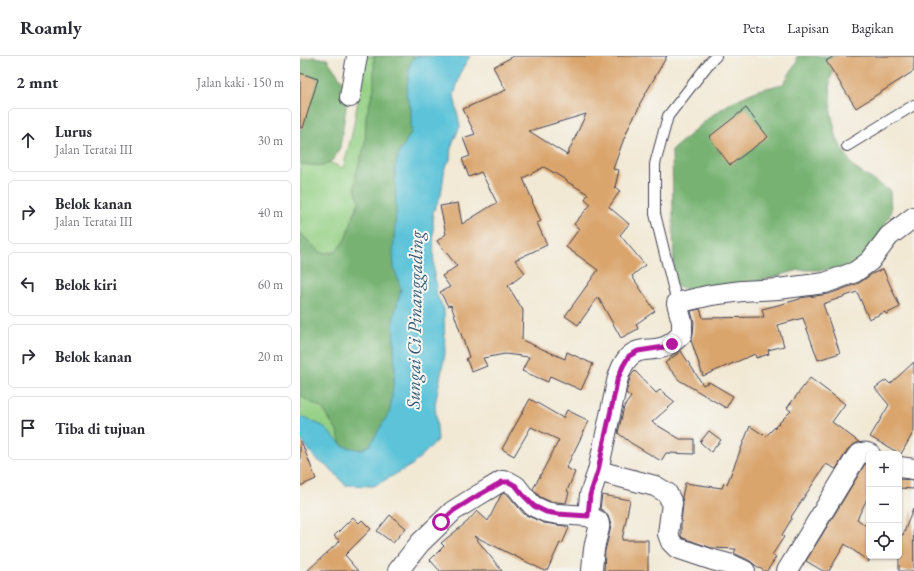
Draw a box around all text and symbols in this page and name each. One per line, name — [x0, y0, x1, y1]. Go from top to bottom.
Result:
text: Roamly — [20, 15, 82, 40]
text: Peta — [743, 19, 765, 37]
text: Lapisan — [787, 19, 829, 37]
text: Bagikan — [851, 19, 894, 37]
text: 2 mnt — [16, 71, 58, 93]
text: Jalan kaki · 150 m — [197, 74, 284, 91]
text: Lurus — [55, 122, 92, 141]
icon: ahead — [17, 129, 39, 151]
text: 30 m — [258, 132, 283, 149]
text: Jalan Teratai III — [55, 141, 133, 158]
text: Belok kanan — [55, 194, 132, 213]
icon: right — [17, 201, 39, 223]
text: 40 m — [258, 204, 283, 221]
text: Jalan Teratai III — [55, 213, 133, 230]
water label: Sungai Ci Pinanggading — [400, 230, 429, 410]
icon: left — [17, 273, 39, 295]
text: Belok kiri — [55, 275, 117, 294]
text: 60 m — [258, 276, 283, 293]
route end — [663, 335, 681, 353]
icon: right — [17, 345, 39, 367]
text: Belok kanan — [55, 347, 132, 366]
text: 20 m — [258, 348, 283, 365]
icon: arrive — [17, 417, 39, 439]
text: Tiba di tujuan — [55, 419, 145, 438]
map controls — [866, 451, 902, 559]
button: + — [866, 451, 902, 487]
button: − — [866, 487, 902, 523]
route start — [432, 513, 450, 531]
button: locate — [866, 523, 902, 559]

